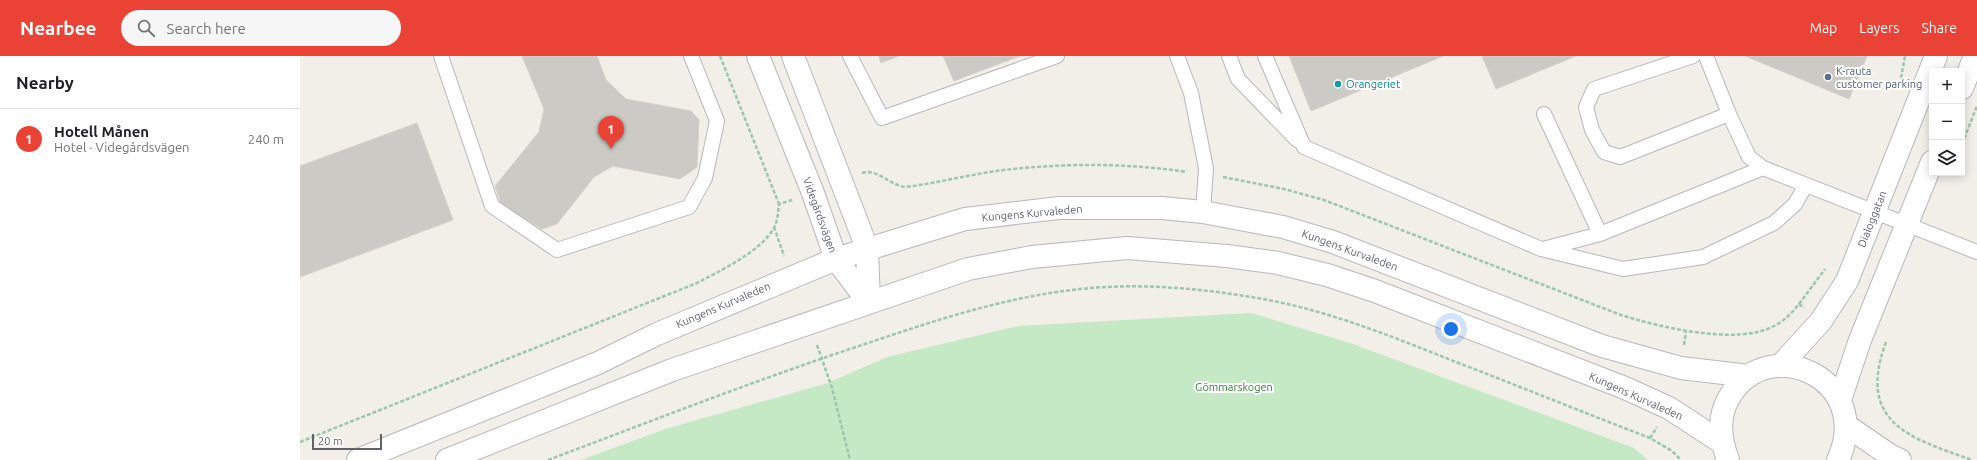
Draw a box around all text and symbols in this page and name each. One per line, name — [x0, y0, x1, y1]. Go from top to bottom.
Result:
search box — [121, 10, 401, 46]
text: Nearbee — [20, 17, 97, 39]
icon: search — [135, 17, 157, 39]
text: Search here — [167, 20, 246, 37]
text: Map — [1810, 20, 1837, 36]
text: Layers — [1859, 20, 1899, 36]
text: Share — [1921, 20, 1957, 36]
place label: K-rauta customer parking — [1836, 65, 1922, 90]
map controls — [1929, 68, 1965, 176]
button: + — [1929, 68, 1965, 104]
marker: K-rauta customer parking — [1823, 72, 1833, 82]
text: Nearby — [16, 73, 74, 92]
place label: Orangeriet — [1346, 78, 1401, 90]
marker: Orangeriet — [1333, 79, 1343, 89]
button: − — [1929, 104, 1965, 140]
pin: 1 — [598, 116, 624, 149]
text: Hotell Månen — [54, 123, 149, 140]
text: 1 — [25, 132, 33, 146]
text: 240 m — [248, 132, 284, 146]
text: Hotel · Videgårdsvägen — [54, 140, 190, 154]
button: layers — [1929, 140, 1965, 176]
street label: Videgårdsvägen — [801, 176, 839, 254]
street label: Dialoggatan — [1855, 189, 1889, 249]
street label: Kungens Kurvaleden — [981, 203, 1083, 223]
street label: Kungens Kurvaleden — [1300, 227, 1400, 273]
street label: Kungens Kurvaleden — [674, 280, 772, 330]
your location — [1441, 319, 1461, 339]
street label: Kungens Kurvaleden — [1587, 370, 1685, 422]
park label: Gömmarskogen — [1195, 381, 1273, 393]
scale bar — [312, 432, 382, 451]
text: 20 m — [318, 435, 342, 447]

